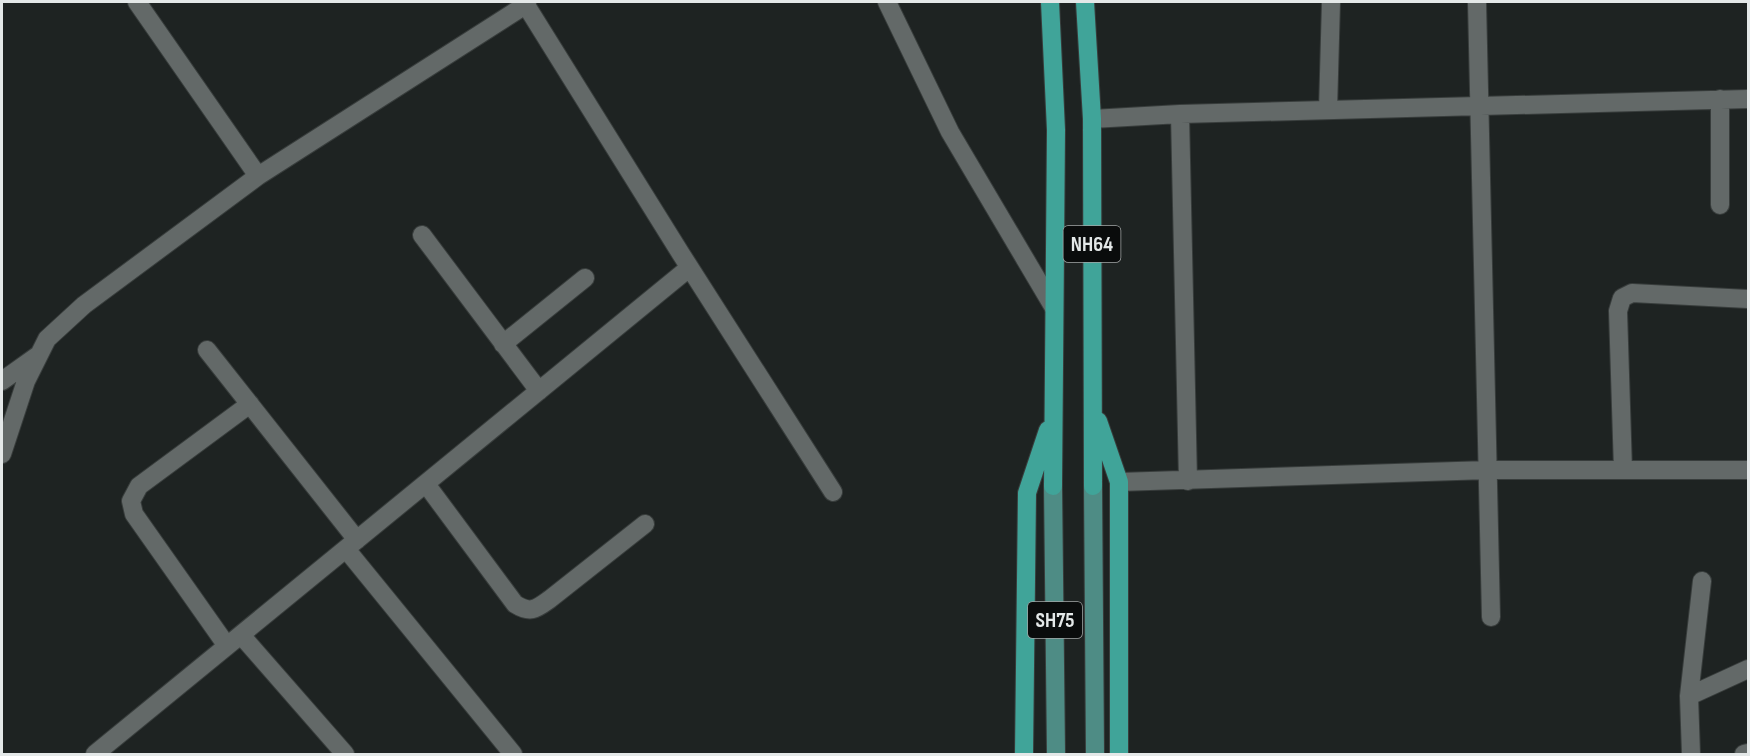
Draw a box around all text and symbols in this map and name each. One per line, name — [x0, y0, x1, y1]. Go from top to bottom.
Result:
road number: NH64 — [1064, 226, 1120, 262]
road number: SH75 — [1028, 602, 1082, 638]

